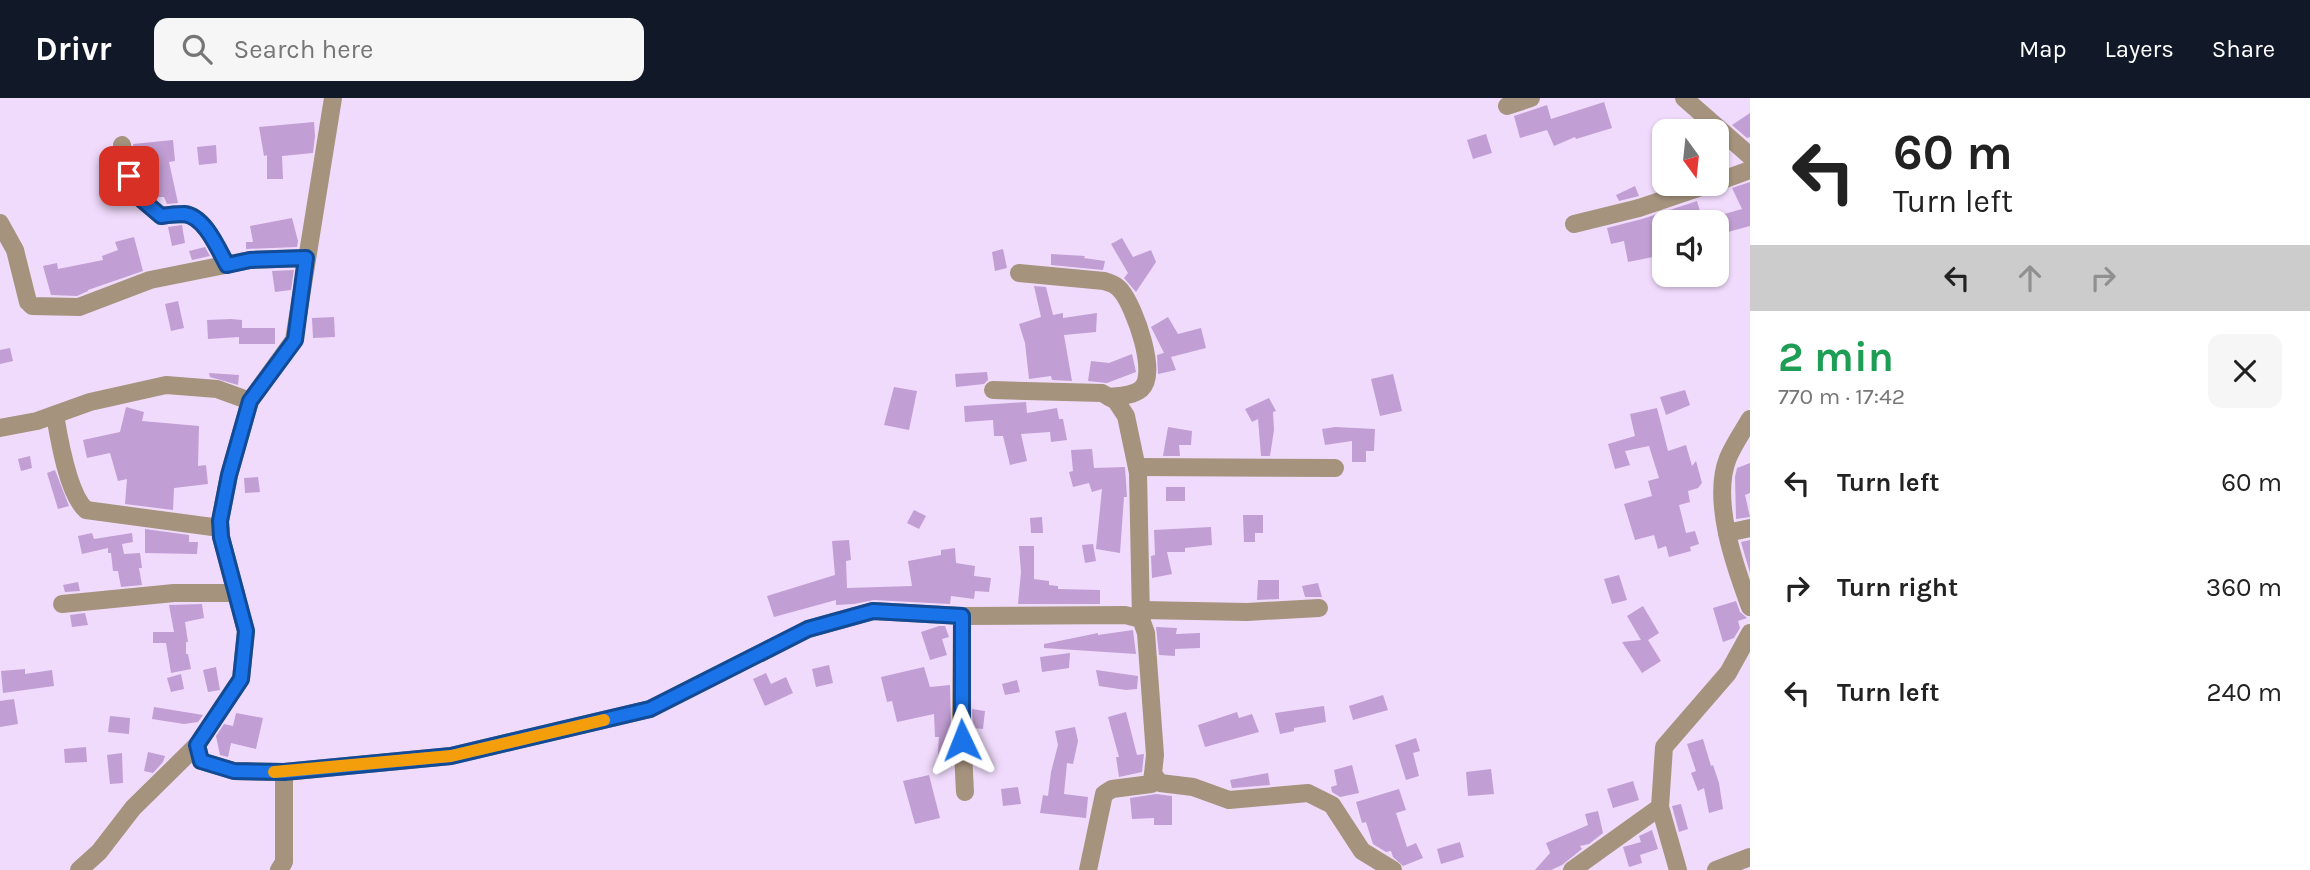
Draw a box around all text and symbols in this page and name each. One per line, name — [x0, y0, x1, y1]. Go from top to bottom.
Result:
search box — [154, 18, 644, 81]
text: Drivr — [35, 30, 112, 68]
icon: search — [178, 30, 216, 68]
text: Search here — [234, 34, 373, 65]
text: Map — [2019, 35, 2067, 63]
text: Layers — [2105, 35, 2174, 63]
text: Share — [2212, 35, 2275, 63]
north arrow — [1652, 119, 1729, 196]
map controls — [1652, 119, 1729, 287]
text: 60 m — [1893, 124, 2013, 181]
icon: left — [1778, 126, 1869, 217]
pin — [99, 146, 159, 206]
icon: arrive — [110, 157, 148, 195]
text: Turn left — [1893, 183, 2013, 220]
button: sound — [1652, 210, 1729, 287]
icon: left — [1938, 259, 1976, 297]
icon: ahead — [2011, 259, 2049, 297]
icon: right — [2084, 259, 2122, 297]
text: 2 min — [1778, 332, 1894, 382]
button: close — [2208, 334, 2282, 408]
text: 770 m · 17:42 — [1778, 383, 1905, 410]
icon: left — [1778, 464, 1816, 502]
text: Turn left — [1837, 467, 1939, 498]
text: 60 m — [2221, 467, 2282, 498]
icon: right — [1778, 569, 1816, 607]
text: Turn right — [1837, 572, 1958, 603]
text: 360 m — [2206, 572, 2282, 603]
icon: left — [1778, 674, 1816, 712]
text: Turn left — [1837, 677, 1939, 708]
text: 240 m — [2206, 677, 2282, 708]
position arrow — [925, 703, 999, 777]

